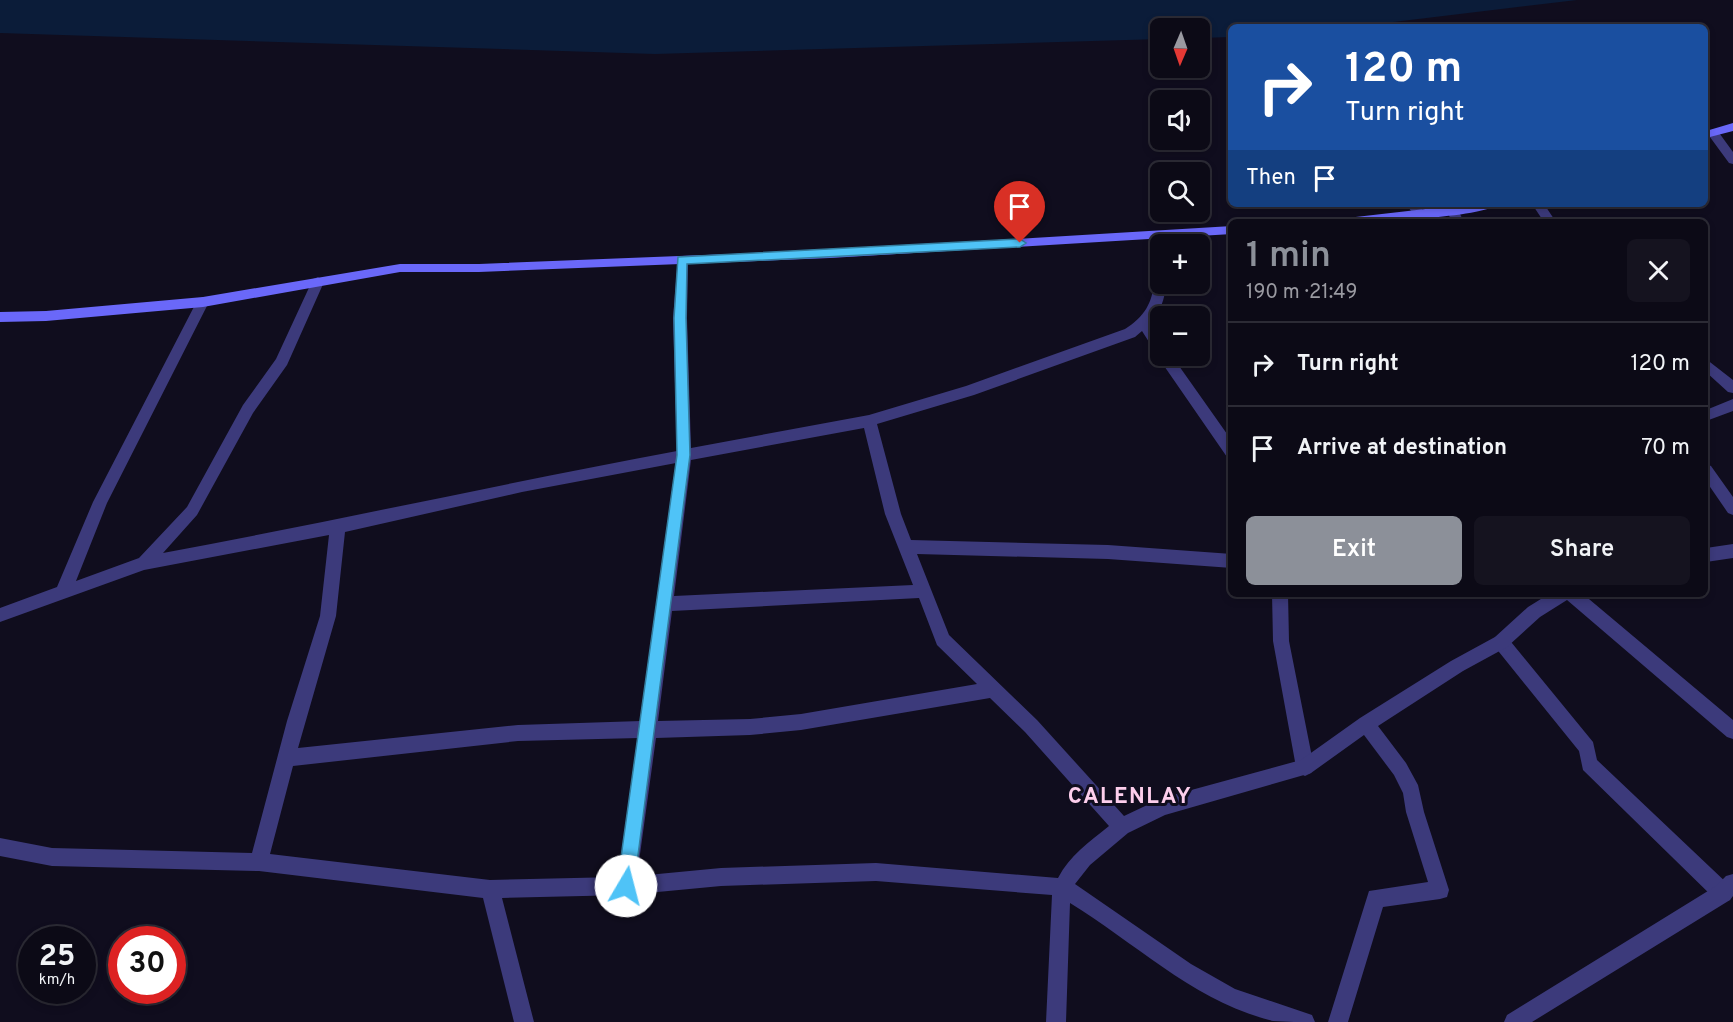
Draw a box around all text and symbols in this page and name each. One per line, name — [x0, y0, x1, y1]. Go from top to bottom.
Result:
north arrow — [1150, 18, 1210, 78]
map controls — [1150, 18, 1210, 366]
text: 120 m — [1345, 44, 1462, 97]
icon: right — [1246, 48, 1324, 126]
button: sound — [1150, 90, 1210, 150]
text: Turn right — [1345, 96, 1464, 130]
button: search — [1150, 162, 1210, 222]
icon: arrive — [1308, 162, 1341, 195]
text: Then — [1246, 165, 1296, 192]
pin — [994, 181, 1045, 243]
icon: arrive — [1003, 190, 1036, 223]
button: + — [1150, 234, 1210, 294]
text: 1 min — [1246, 234, 1331, 280]
button: close — [1627, 239, 1690, 302]
text: 190 m · 21:49 — [1246, 280, 1357, 306]
button: − — [1150, 306, 1210, 366]
icon: right — [1246, 348, 1279, 381]
text: Turn right — [1297, 351, 1399, 378]
text: 120 m — [1630, 351, 1690, 378]
icon: arrive — [1246, 432, 1279, 465]
text: Arrive at destination — [1297, 435, 1507, 462]
text: 70 m — [1641, 435, 1690, 462]
button: Exit — [1246, 516, 1462, 585]
button: Share — [1474, 516, 1690, 585]
district label: CALENLAY — [1068, 784, 1192, 811]
position arrow — [594, 854, 658, 918]
speed limit sign: 30 — [108, 926, 186, 1004]
text: 25 — [39, 939, 75, 976]
text: km/h — [39, 971, 75, 990]

